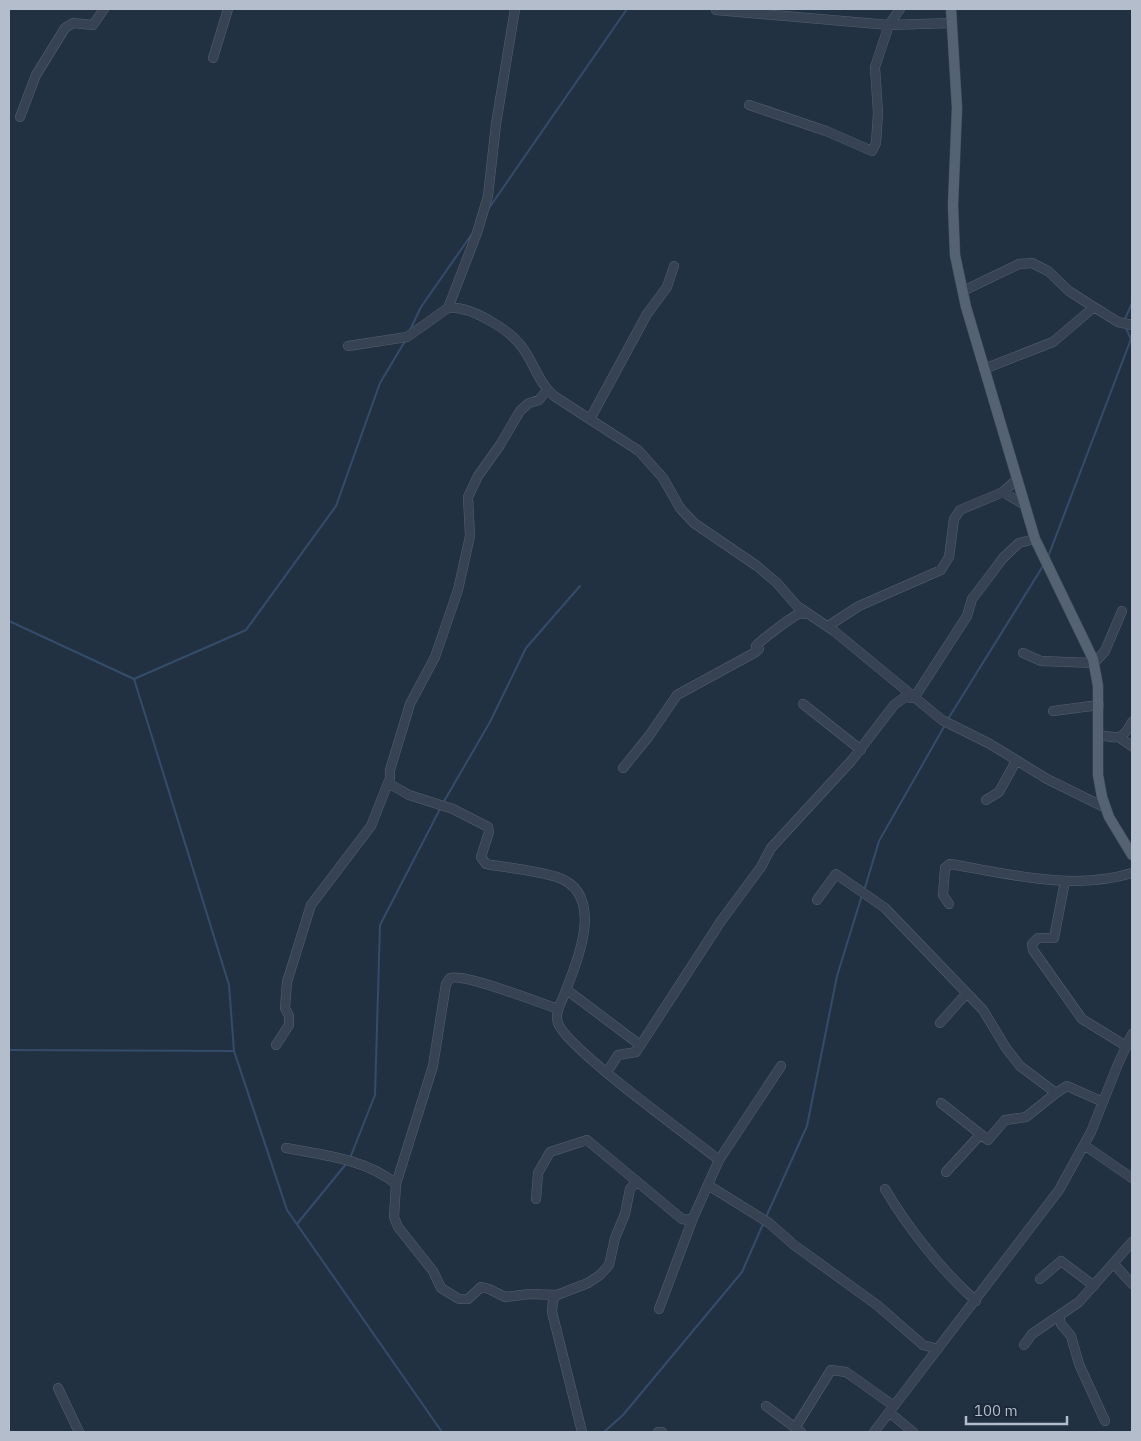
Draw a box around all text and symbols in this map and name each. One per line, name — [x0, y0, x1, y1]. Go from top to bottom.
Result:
scale bar — [966, 1394, 1067, 1426]
text: 100 m — [974, 1401, 1018, 1420]

